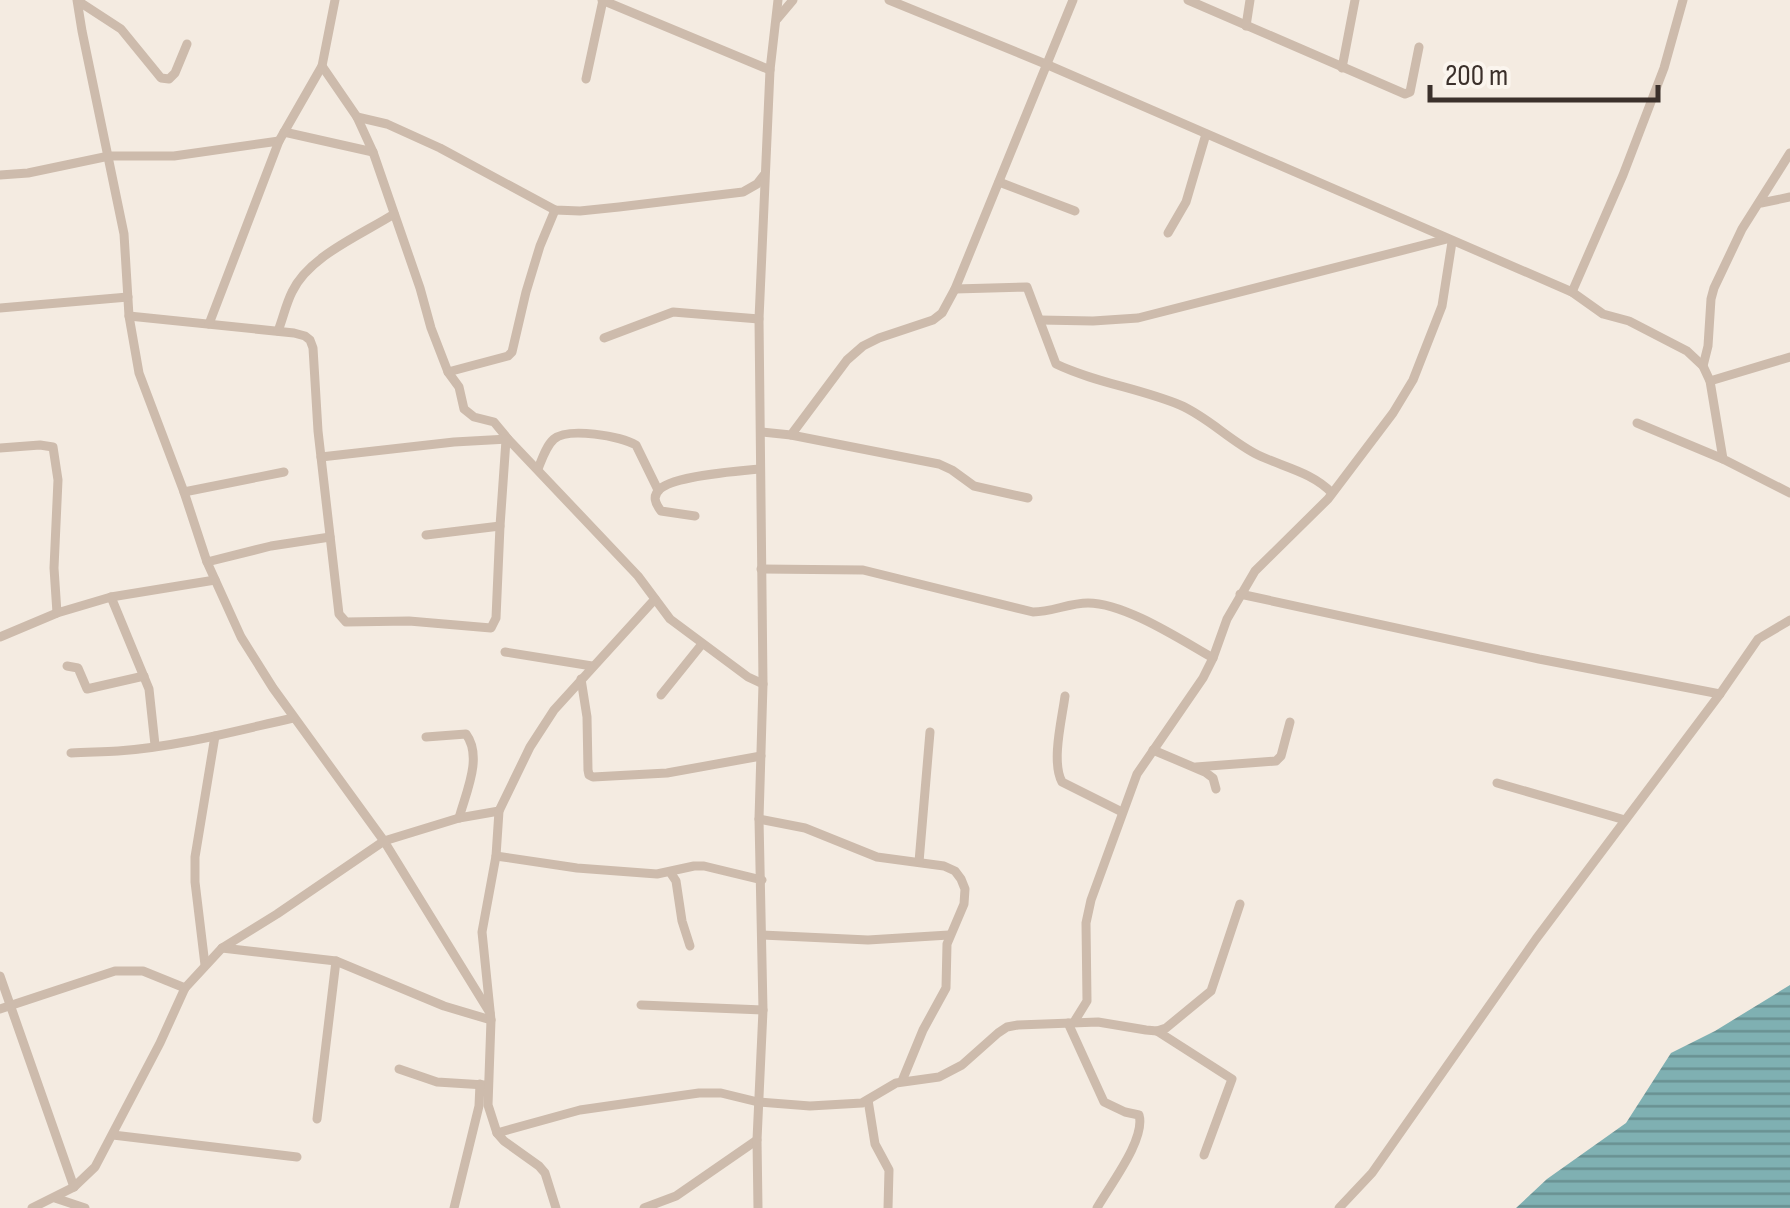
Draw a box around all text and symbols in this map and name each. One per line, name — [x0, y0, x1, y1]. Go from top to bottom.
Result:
scale bar — [1430, 40, 1658, 102]
text: 200 m — [1445, 58, 1508, 94]

